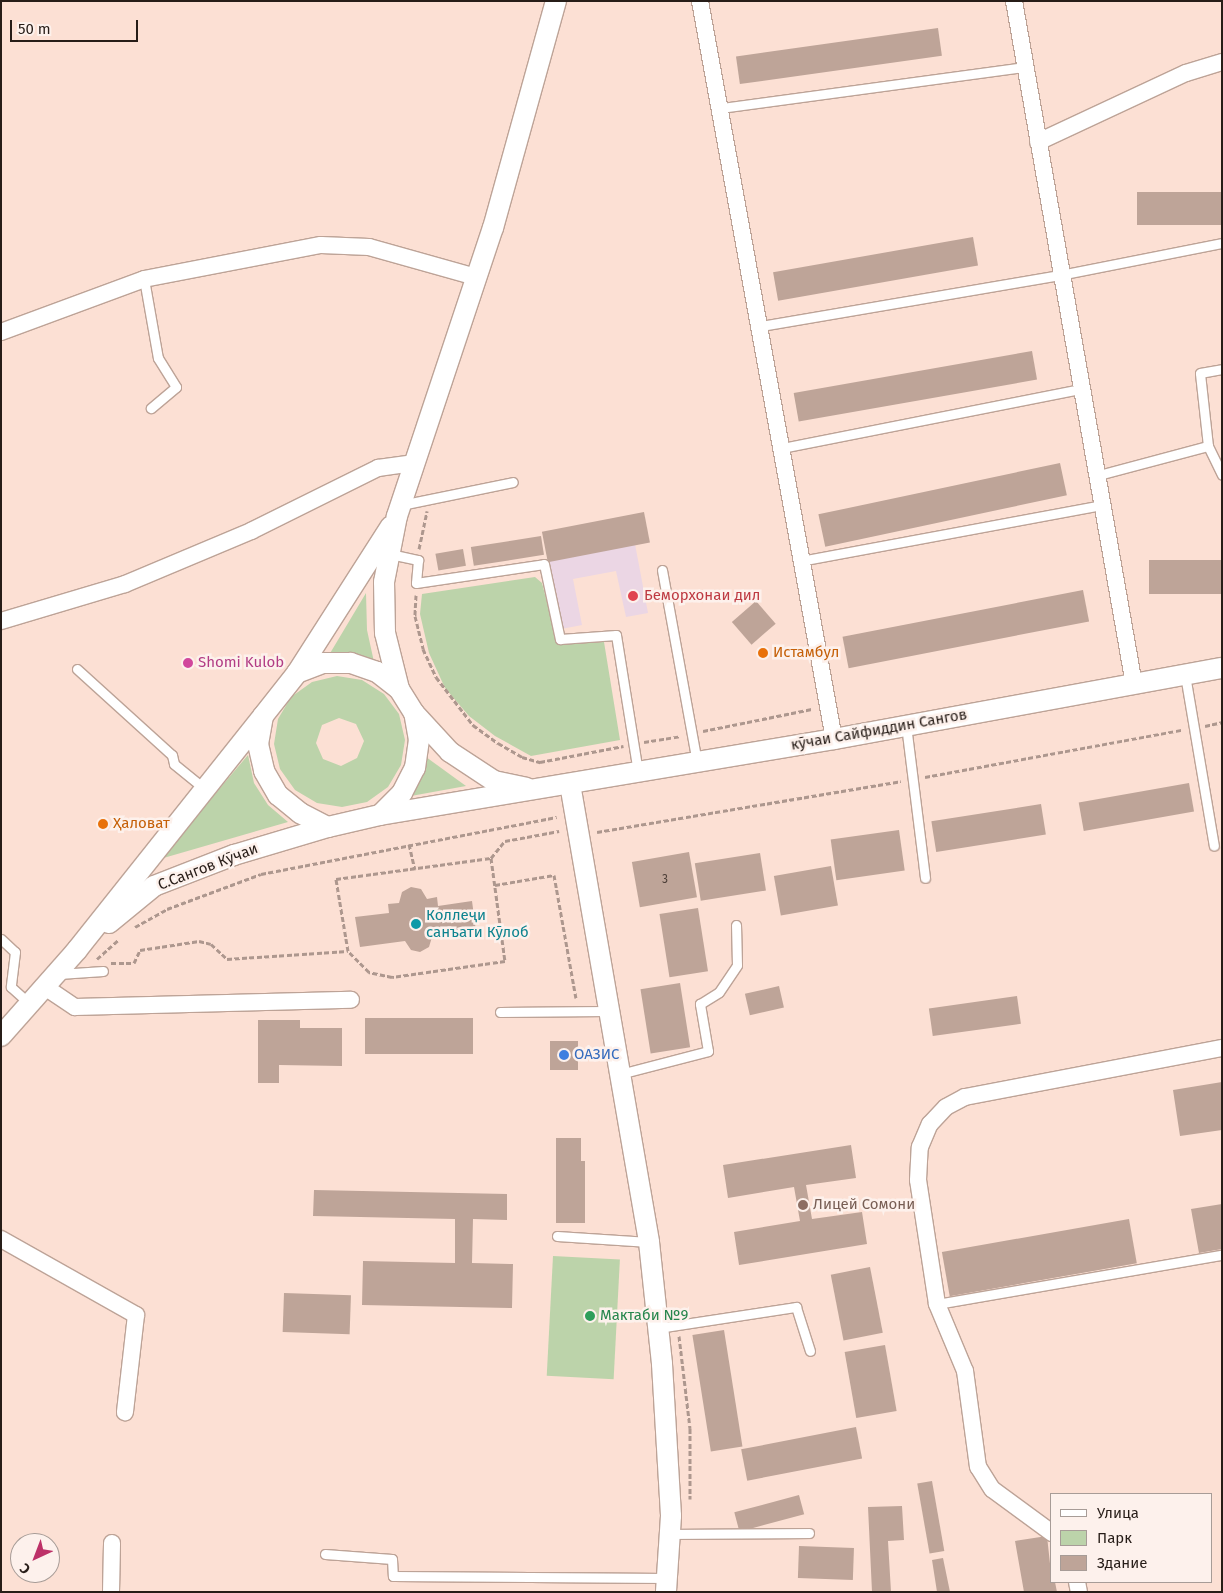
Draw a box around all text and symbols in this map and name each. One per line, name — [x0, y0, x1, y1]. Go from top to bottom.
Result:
scale bar — [12, 10, 140, 42]
text: 50 m — [18, 20, 51, 38]
place label: Беморхонаи дил — [644, 587, 760, 605]
marker: Беморхонаи дил — [626, 589, 640, 603]
place label: Истамбул — [773, 644, 839, 662]
marker: Истамбул — [757, 647, 769, 659]
place label: Shomi Kulob — [198, 654, 284, 672]
marker: Shomi Kulob — [182, 657, 194, 669]
street label: кӯчаи Сайфиддин Сангов — [790, 706, 968, 754]
place label: Ҳаловат — [113, 815, 170, 833]
marker: Ҳаловат — [97, 818, 109, 830]
street label: С.Сангов Кӯчаи — [155, 840, 261, 894]
house number: 3 — [662, 873, 668, 887]
place label: Коллеҷи санъати Кӯлоб — [426, 906, 529, 941]
marker: Коллеҷи санъати Кӯлоб — [410, 918, 422, 930]
place label: ОАЗИС — [574, 1046, 619, 1064]
marker: ОАЗИС — [558, 1049, 570, 1061]
place label: Лицей Сомони — [813, 1196, 915, 1214]
marker: Лицей Сомони — [797, 1199, 809, 1211]
place label: Мактаби №9 — [600, 1307, 688, 1325]
marker: Мактаби №9 — [584, 1310, 596, 1322]
legend — [1050, 1493, 1213, 1583]
text: Улица — [1097, 1504, 1139, 1522]
text: Парк — [1097, 1529, 1132, 1547]
north arrow — [10, 1533, 60, 1583]
text: Здание — [1097, 1554, 1147, 1572]
text: С — [16, 1560, 34, 1578]

